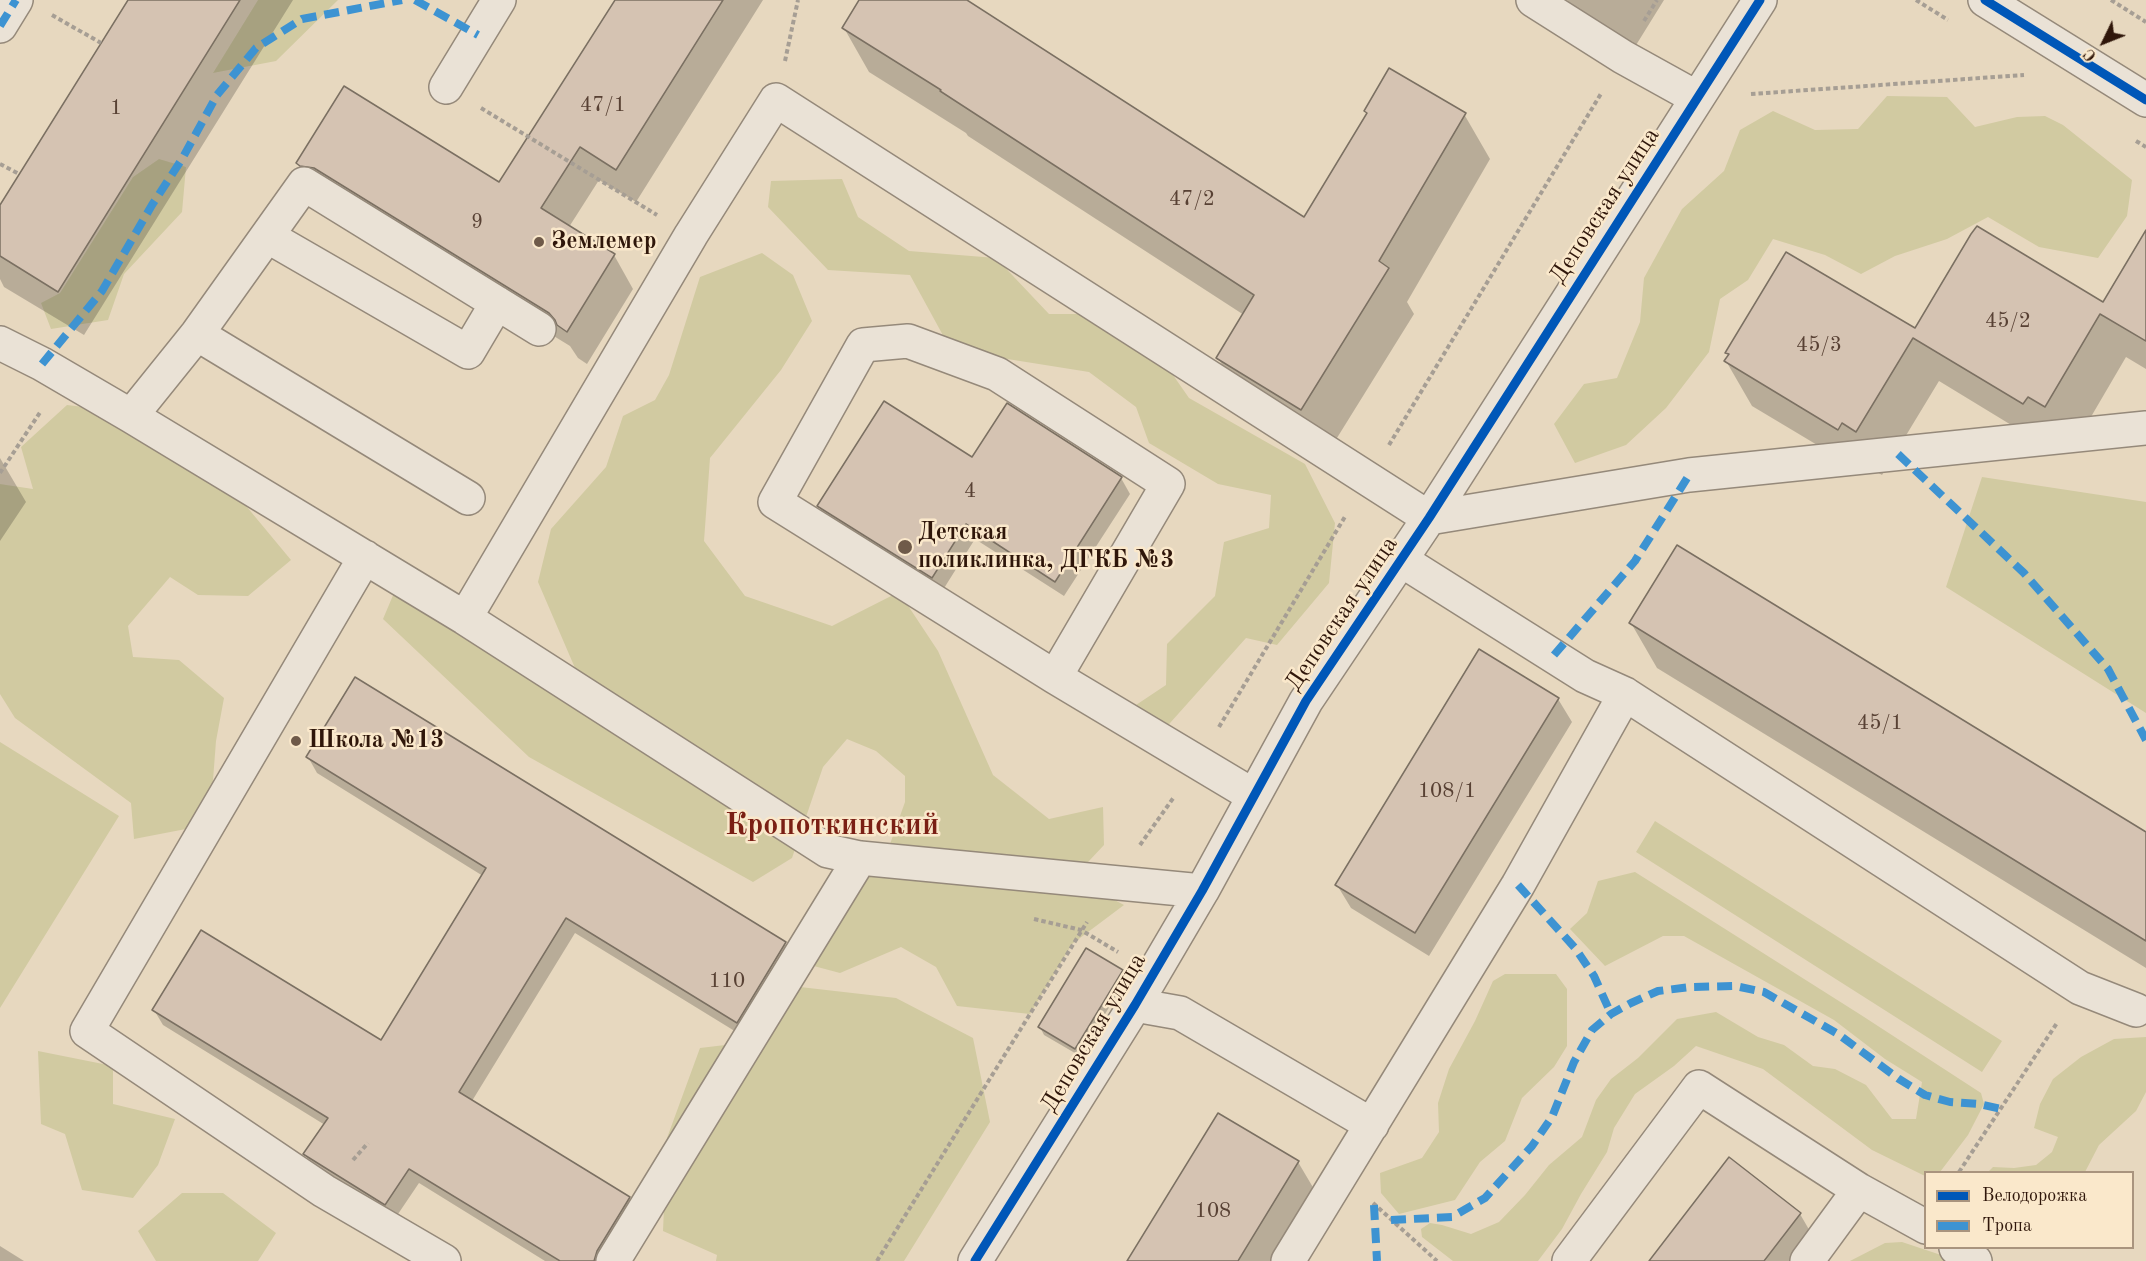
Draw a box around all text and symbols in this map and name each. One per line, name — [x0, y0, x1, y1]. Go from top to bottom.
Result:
north arrow — [2074, 12, 2134, 72]
text: С — [2081, 45, 2100, 64]
house number: 47/1 — [580, 92, 626, 118]
house number: 1 — [110, 95, 122, 121]
street label: Деповская улица — [1544, 123, 1666, 289]
house number: 47/2 — [1169, 186, 1215, 212]
house number: 9 — [471, 209, 483, 235]
place label: Землемер — [551, 228, 657, 256]
marker: Землемер — [532, 235, 546, 249]
house number: 45/2 — [1985, 308, 2031, 334]
house number: 45/3 — [1796, 332, 1842, 358]
house number: 4 — [964, 478, 976, 504]
place label: Детская поликлинка, ДГКБ №3 — [918, 519, 1174, 575]
street label: Деповская улица — [1280, 531, 1404, 697]
marker: Детская поликлинка, ДГКБ №3 — [896, 538, 914, 556]
house number: 45/1 — [1857, 710, 1903, 736]
place label: Школа №13 — [308, 727, 444, 755]
marker: Школа №13 — [289, 734, 303, 748]
house number: 108/1 — [1418, 778, 1476, 804]
district label: Кропоткинский — [725, 808, 939, 844]
street label: Деповская улица — [1035, 948, 1153, 1118]
house number: 110 — [709, 968, 745, 994]
legend — [1924, 1171, 2134, 1249]
text: Велодорожка — [1982, 1187, 2087, 1205]
house number: 108 — [1195, 1198, 1231, 1224]
text: Тропа — [1982, 1217, 2032, 1235]

